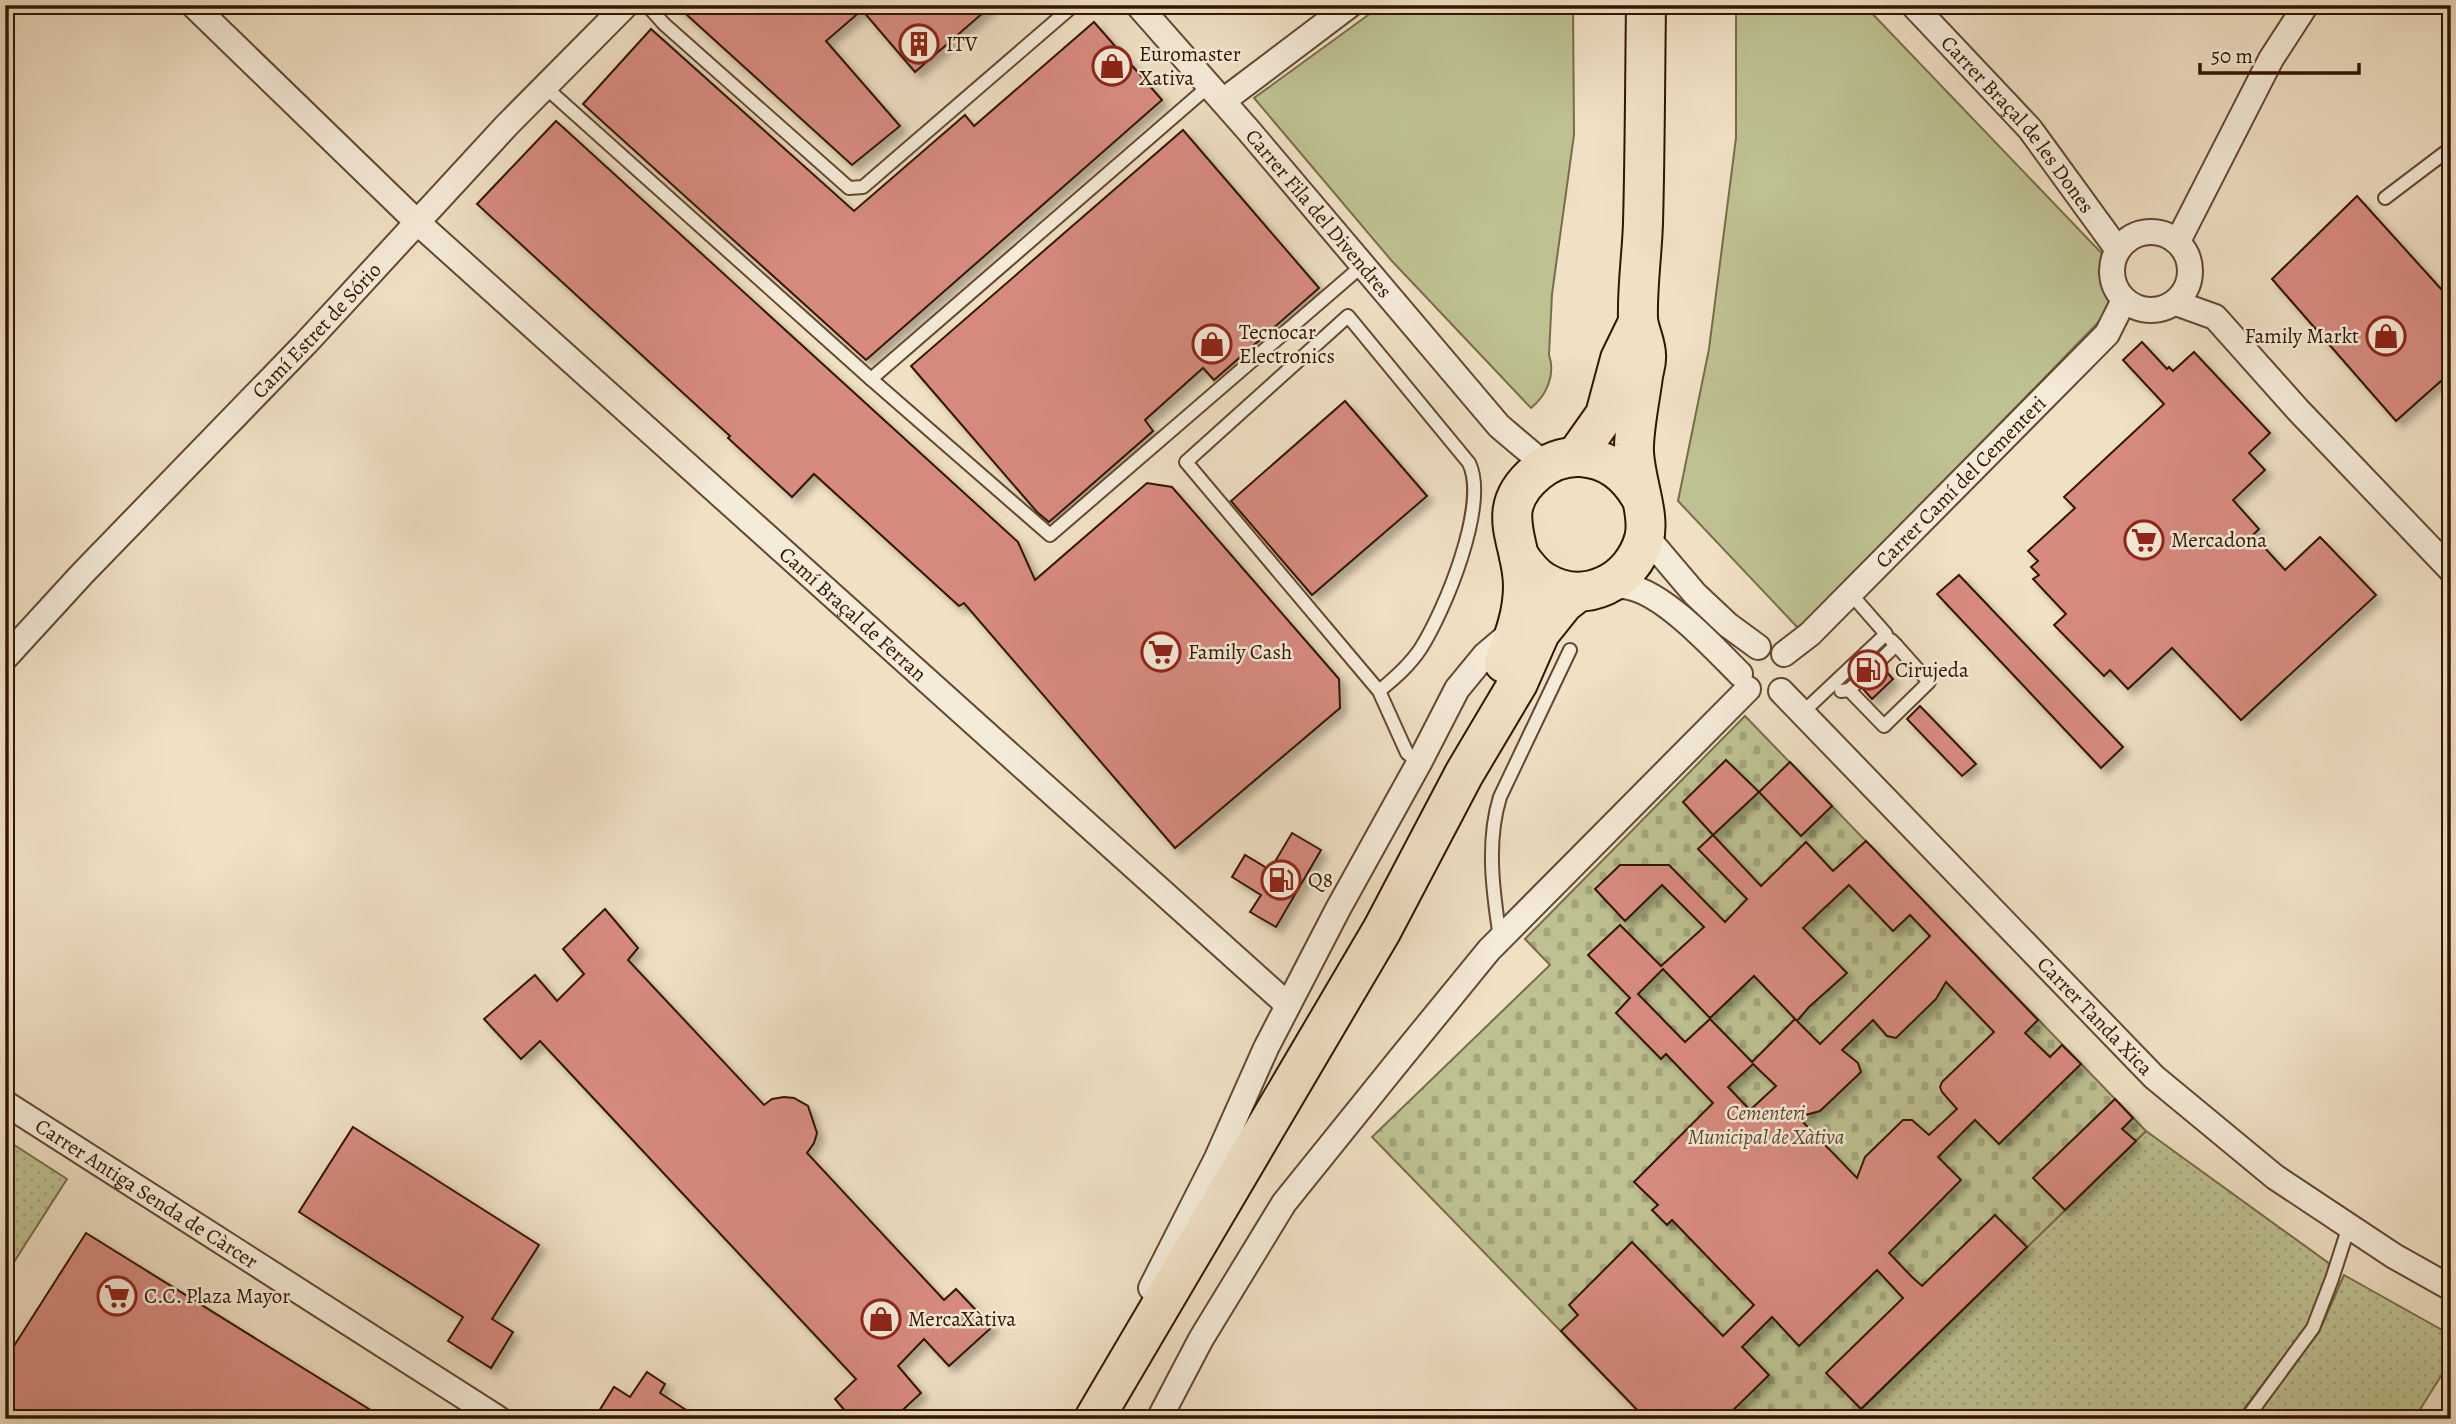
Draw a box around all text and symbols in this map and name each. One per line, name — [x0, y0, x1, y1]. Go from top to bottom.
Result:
building icon: ITV — [898, 23, 940, 65]
street label: Carrer Braçal de les Dones — [1935, 29, 2101, 219]
place label: ITV — [946, 30, 978, 58]
scale bar — [2200, 32, 2360, 76]
place label: Euromaster Xativa — [1139, 40, 1241, 92]
text: 50 m — [2211, 42, 2253, 70]
shop icon: Euromaster Xativa — [1091, 45, 1133, 87]
street label: Carrer Fila del Divendres — [1239, 123, 1399, 304]
street label: Camí Estret de Sório — [246, 256, 387, 405]
shop icon: Family Markt — [2365, 315, 2407, 357]
place label: Tecnocar Electronics — [1239, 318, 1335, 370]
place label: Family Markt — [2245, 322, 2359, 350]
shop icon: Tecnocar Electronics — [1191, 323, 1233, 365]
street label: Carrer Camí del Cementeri — [1869, 389, 2052, 574]
supermarket icon: Mercadona — [2123, 519, 2165, 561]
place label: Mercadona — [2171, 526, 2267, 554]
street label: Camí Braçal de Ferran — [773, 540, 933, 688]
supermarket icon: Family Cash — [1140, 631, 1182, 673]
place label: Family Cash — [1188, 638, 1292, 666]
fuel station icon: Cirujeda — [1847, 649, 1889, 691]
place label: Cirujeda — [1895, 656, 1969, 684]
fuel station icon: Q8 — [1260, 859, 1302, 901]
place label: Q8 — [1308, 866, 1333, 894]
street label: Carrer Tanda Xica — [2031, 950, 2159, 1082]
park label: Cementeri Municipal de Xàtiva — [1688, 1099, 1845, 1151]
street label: Carrer Antiga Senda de Càrcer — [30, 1112, 263, 1275]
supermarket icon: C.C. Plaza Mayor — [96, 1275, 138, 1317]
place label: C.C. Plaza Mayor — [144, 1282, 290, 1310]
shop icon: MercaXàtiva — [860, 1298, 902, 1340]
place label: MercaXàtiva — [908, 1305, 1016, 1333]

